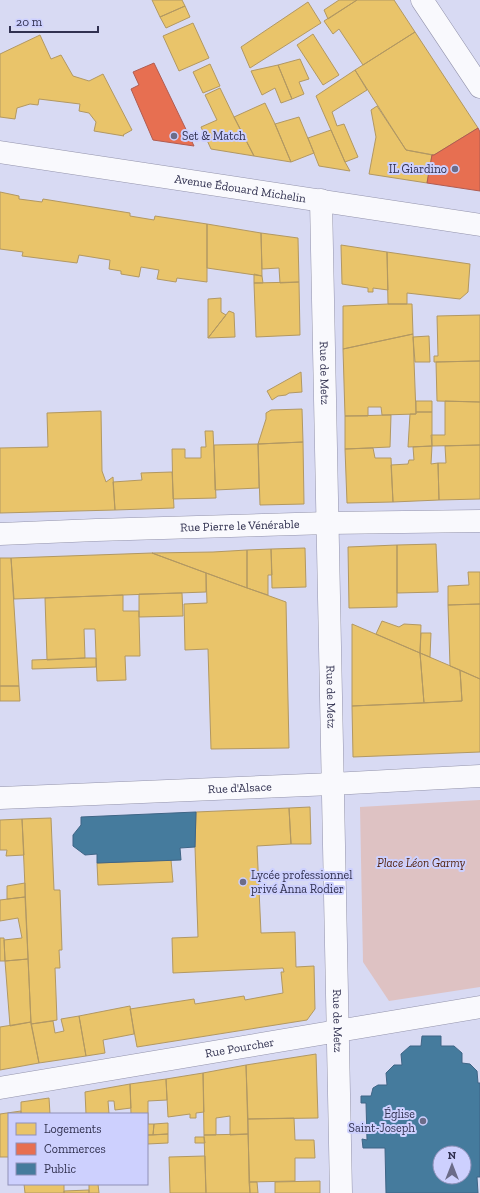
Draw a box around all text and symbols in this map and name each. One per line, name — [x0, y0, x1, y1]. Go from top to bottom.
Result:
scale bar — [10, 8, 98, 34]
text: 20 m — [16, 15, 43, 29]
place label: Set & Match — [182, 129, 246, 143]
marker: Set & Match — [169, 131, 179, 141]
place label: IL Giardino — [389, 162, 447, 176]
marker: IL Giardino — [450, 164, 460, 174]
street label: Avenue Édouard Michelin — [174, 172, 307, 205]
street label: Rue de Metz — [317, 341, 332, 405]
street label: Rue Pierre le Vénérable — [180, 517, 300, 534]
street label: Rue de Metz — [323, 665, 339, 729]
street label: Rue d'Alsace — [208, 780, 272, 796]
park label: Place Léon Garmy — [377, 856, 465, 870]
place label: Lycée professionnel privé Anna Rodier — [251, 868, 352, 896]
marker: Lycée professionnel privé Anna Rodier — [238, 877, 248, 887]
street label: Rue de Metz — [330, 989, 345, 1053]
street label: Rue Pourcher — [204, 1035, 275, 1060]
place label: Église Saint-Joseph — [349, 1106, 415, 1135]
legend — [8, 1113, 148, 1185]
marker: Église Saint-Joseph — [418, 1116, 428, 1126]
text: Logements — [44, 1122, 102, 1136]
text: Commerces — [44, 1142, 106, 1156]
north arrow — [432, 1145, 472, 1185]
text: N — [448, 1149, 457, 1162]
text: Public — [44, 1162, 77, 1176]

